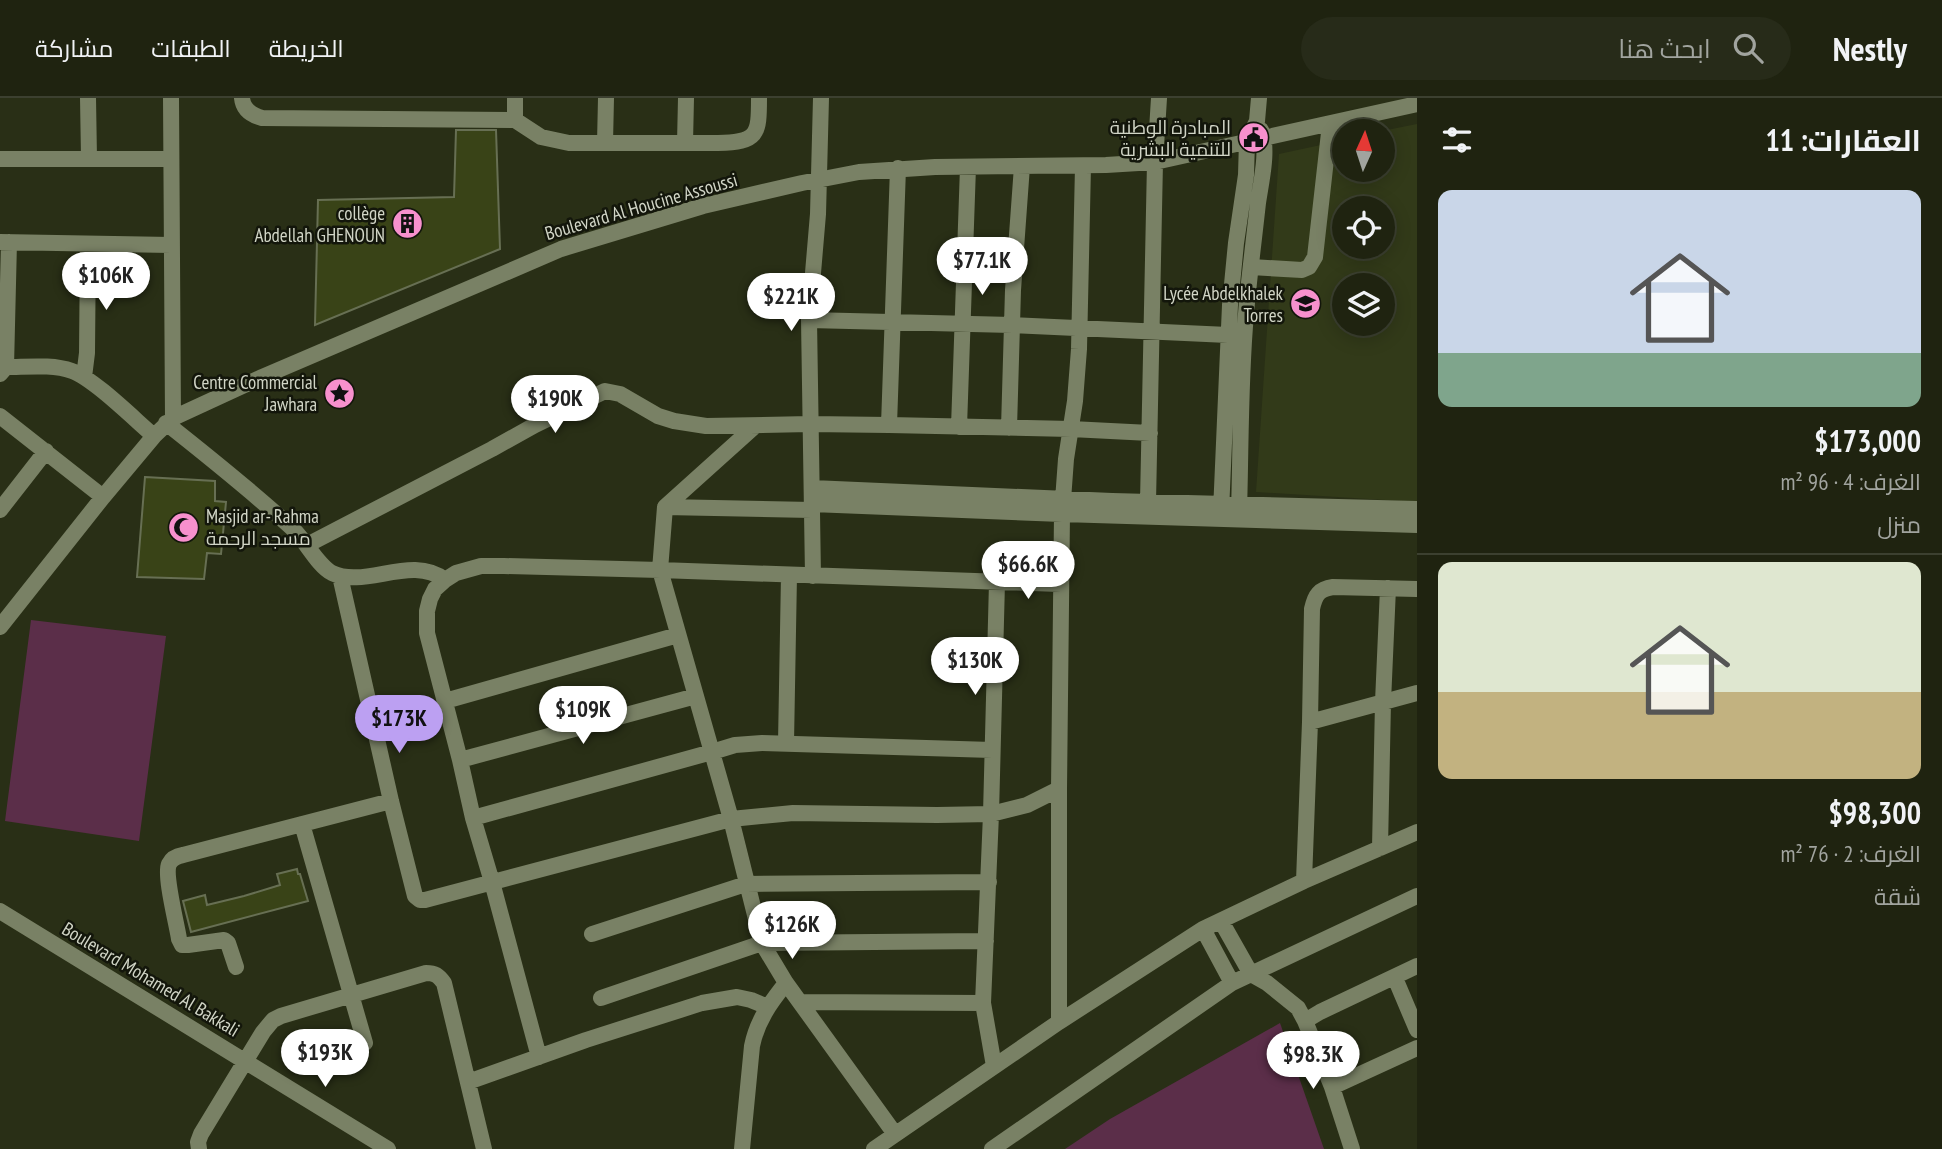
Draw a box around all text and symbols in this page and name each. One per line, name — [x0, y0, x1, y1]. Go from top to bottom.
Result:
search box — [1301, 17, 1791, 80]
text: Nestly — [1833, 27, 1907, 70]
icon: search — [1729, 29, 1767, 67]
text: ابحث هنا — [1618, 32, 1711, 65]
text: مشاركة — [35, 33, 113, 64]
text: الطبقات — [151, 33, 231, 64]
text: الخريطة — [269, 33, 344, 64]
place label: المبادرة الوطنية للتنمية البشرية — [1110, 115, 1231, 161]
north arrow — [1332, 119, 1395, 182]
map controls — [1332, 119, 1395, 336]
text: العقارات: 11 — [1765, 120, 1921, 159]
public building icon: المبادرة الوطنية للتنمية البشرية — [1237, 121, 1271, 155]
icon: filters — [1438, 121, 1476, 159]
street label: Boulevard Al Houcine Assoussi — [542, 167, 740, 245]
button: locate — [1332, 196, 1395, 259]
place label: collège Abdellah GHENOUN — [254, 201, 385, 247]
building icon: collège Abdellah GHENOUN — [391, 207, 425, 241]
icon: home — [1617, 235, 1743, 361]
pin: $77.1K — [925, 238, 1039, 297]
text: $77.1K — [953, 245, 1011, 274]
pin: $106K — [57, 252, 155, 312]
text: $106K — [78, 260, 134, 289]
button: layers — [1332, 273, 1395, 336]
pin: $221K — [742, 274, 840, 333]
text: $221K — [763, 281, 819, 310]
place label: Lycée Abdelkhalek Torres — [1163, 281, 1284, 327]
school or university icon: Lycée Abdelkhalek Torres — [1289, 287, 1323, 321]
place label: Centre Commercial Jawhara — [193, 370, 318, 416]
place icon: Centre Commercial Jawhara — [323, 376, 357, 410]
pin: $190K — [506, 376, 604, 435]
text: $190K — [527, 383, 583, 412]
text: $173,000 — [1814, 421, 1921, 460]
text: الغرف: 4 · 96 m² — [1780, 467, 1921, 496]
place label: Masjid ar- Rahma مسجد الرحمة — [206, 504, 319, 550]
mosque icon: Masjid ar- Rahma مسجد الرحمة — [166, 510, 200, 544]
text: منزل — [1877, 510, 1921, 539]
pin: $66.6K — [971, 542, 1085, 601]
text: $66.6K — [998, 549, 1058, 578]
icon: home — [1617, 607, 1743, 733]
pin: $130K — [926, 638, 1024, 697]
text: $130K — [947, 645, 1003, 674]
pin: $109K — [534, 686, 632, 746]
text: $109K — [555, 694, 611, 723]
pin: $173K — [350, 696, 448, 755]
text: $173K — [371, 703, 427, 732]
text: $98,300 — [1828, 793, 1921, 832]
text: الغرف: 2 · 76 m² — [1780, 839, 1921, 868]
text: شقة — [1874, 882, 1921, 911]
pin: $126K — [743, 902, 841, 961]
text: $126K — [764, 909, 820, 938]
street label: Boulevard Mohamed Al Bakkali — [58, 916, 244, 1042]
pin: $193K — [276, 1030, 374, 1089]
pin: $98.3K — [1256, 1032, 1370, 1091]
text: $193K — [297, 1037, 353, 1066]
text: $98.3K — [1283, 1039, 1343, 1068]

